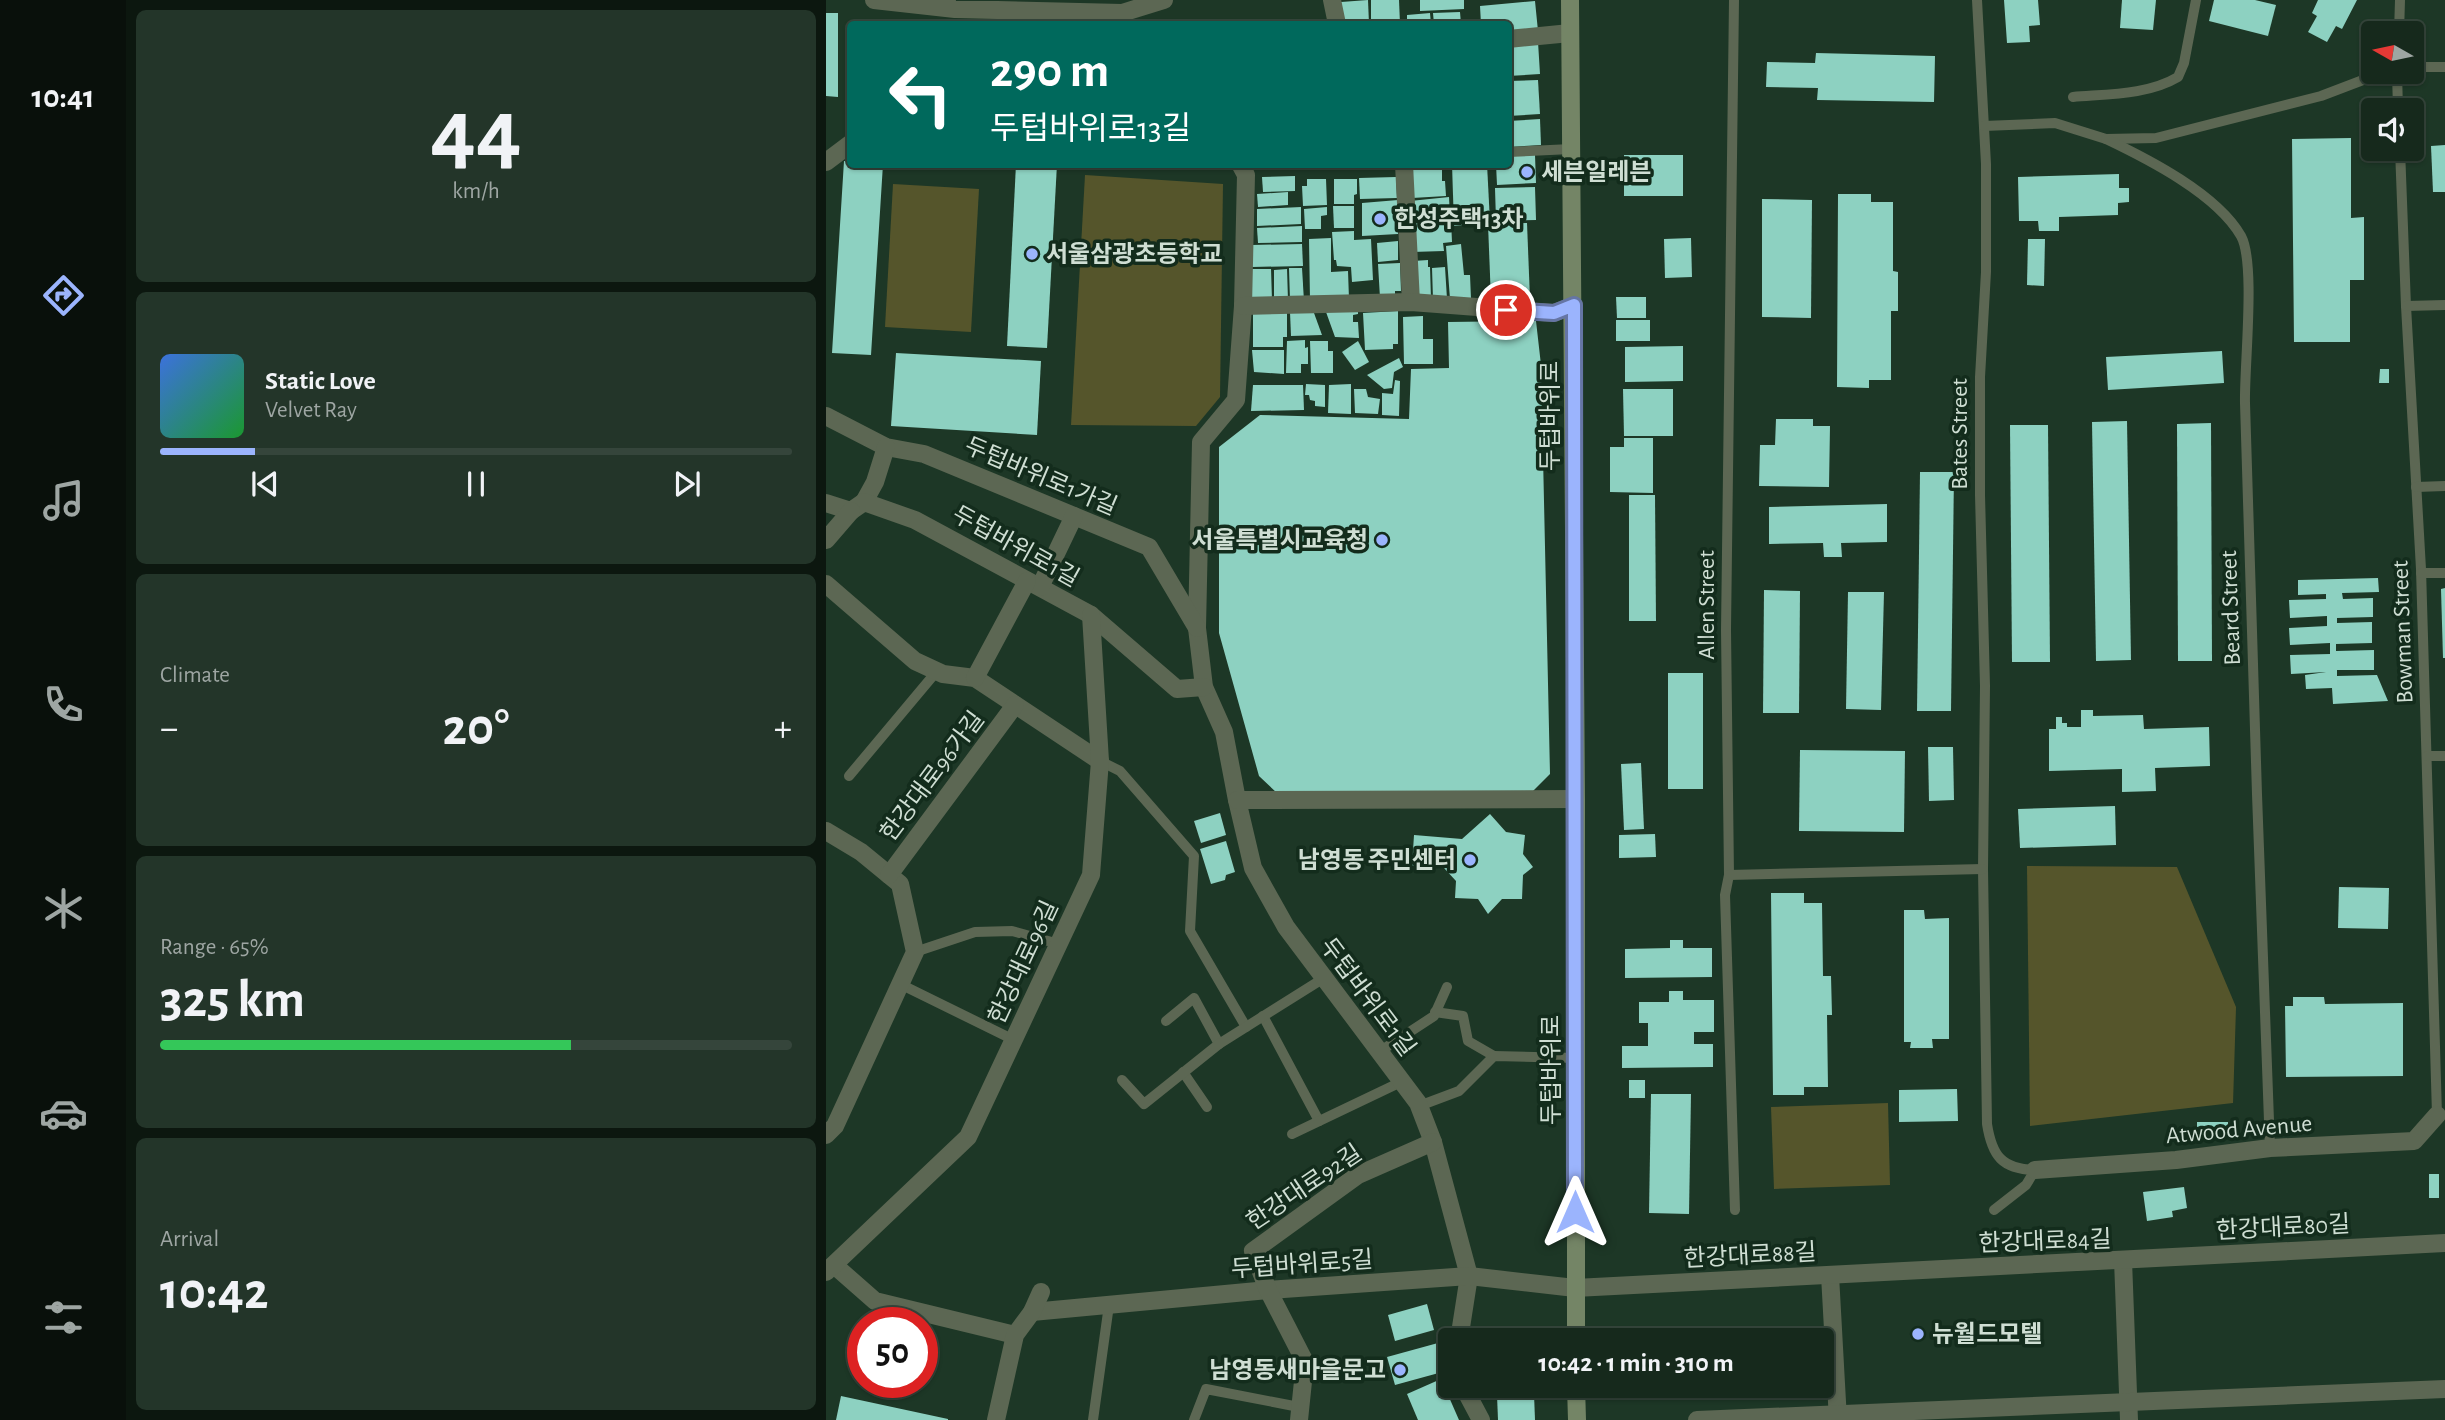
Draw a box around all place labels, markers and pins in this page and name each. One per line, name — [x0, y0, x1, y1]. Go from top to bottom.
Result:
place label: 세븐일레븐 — [1541, 159, 1651, 185]
marker: 세븐일레븐 — [1519, 164, 1535, 180]
place label: 한성주택13차 — [1394, 206, 1523, 232]
marker: 한성주택13차 — [1372, 211, 1388, 227]
place label: 서울삼광초등학교 — [1046, 241, 1223, 267]
marker: 서울삼광초등학교 — [1024, 246, 1040, 262]
pin — [1476, 280, 1536, 340]
place label: 서울특별시교육청 — [1191, 527, 1368, 553]
marker: 서울특별시교육청 — [1374, 532, 1390, 548]
place label: 남영동 주민센터 — [1298, 847, 1456, 873]
marker: 남영동 주민센터 — [1462, 852, 1478, 868]
place label: 뉴월드모텔 — [1932, 1321, 2042, 1347]
marker: 뉴월드모텔 — [1910, 1326, 1926, 1342]
place label: 남영동새마을문고 — [1209, 1357, 1386, 1383]
marker: 남영동새마을문고 — [1392, 1362, 1408, 1378]

